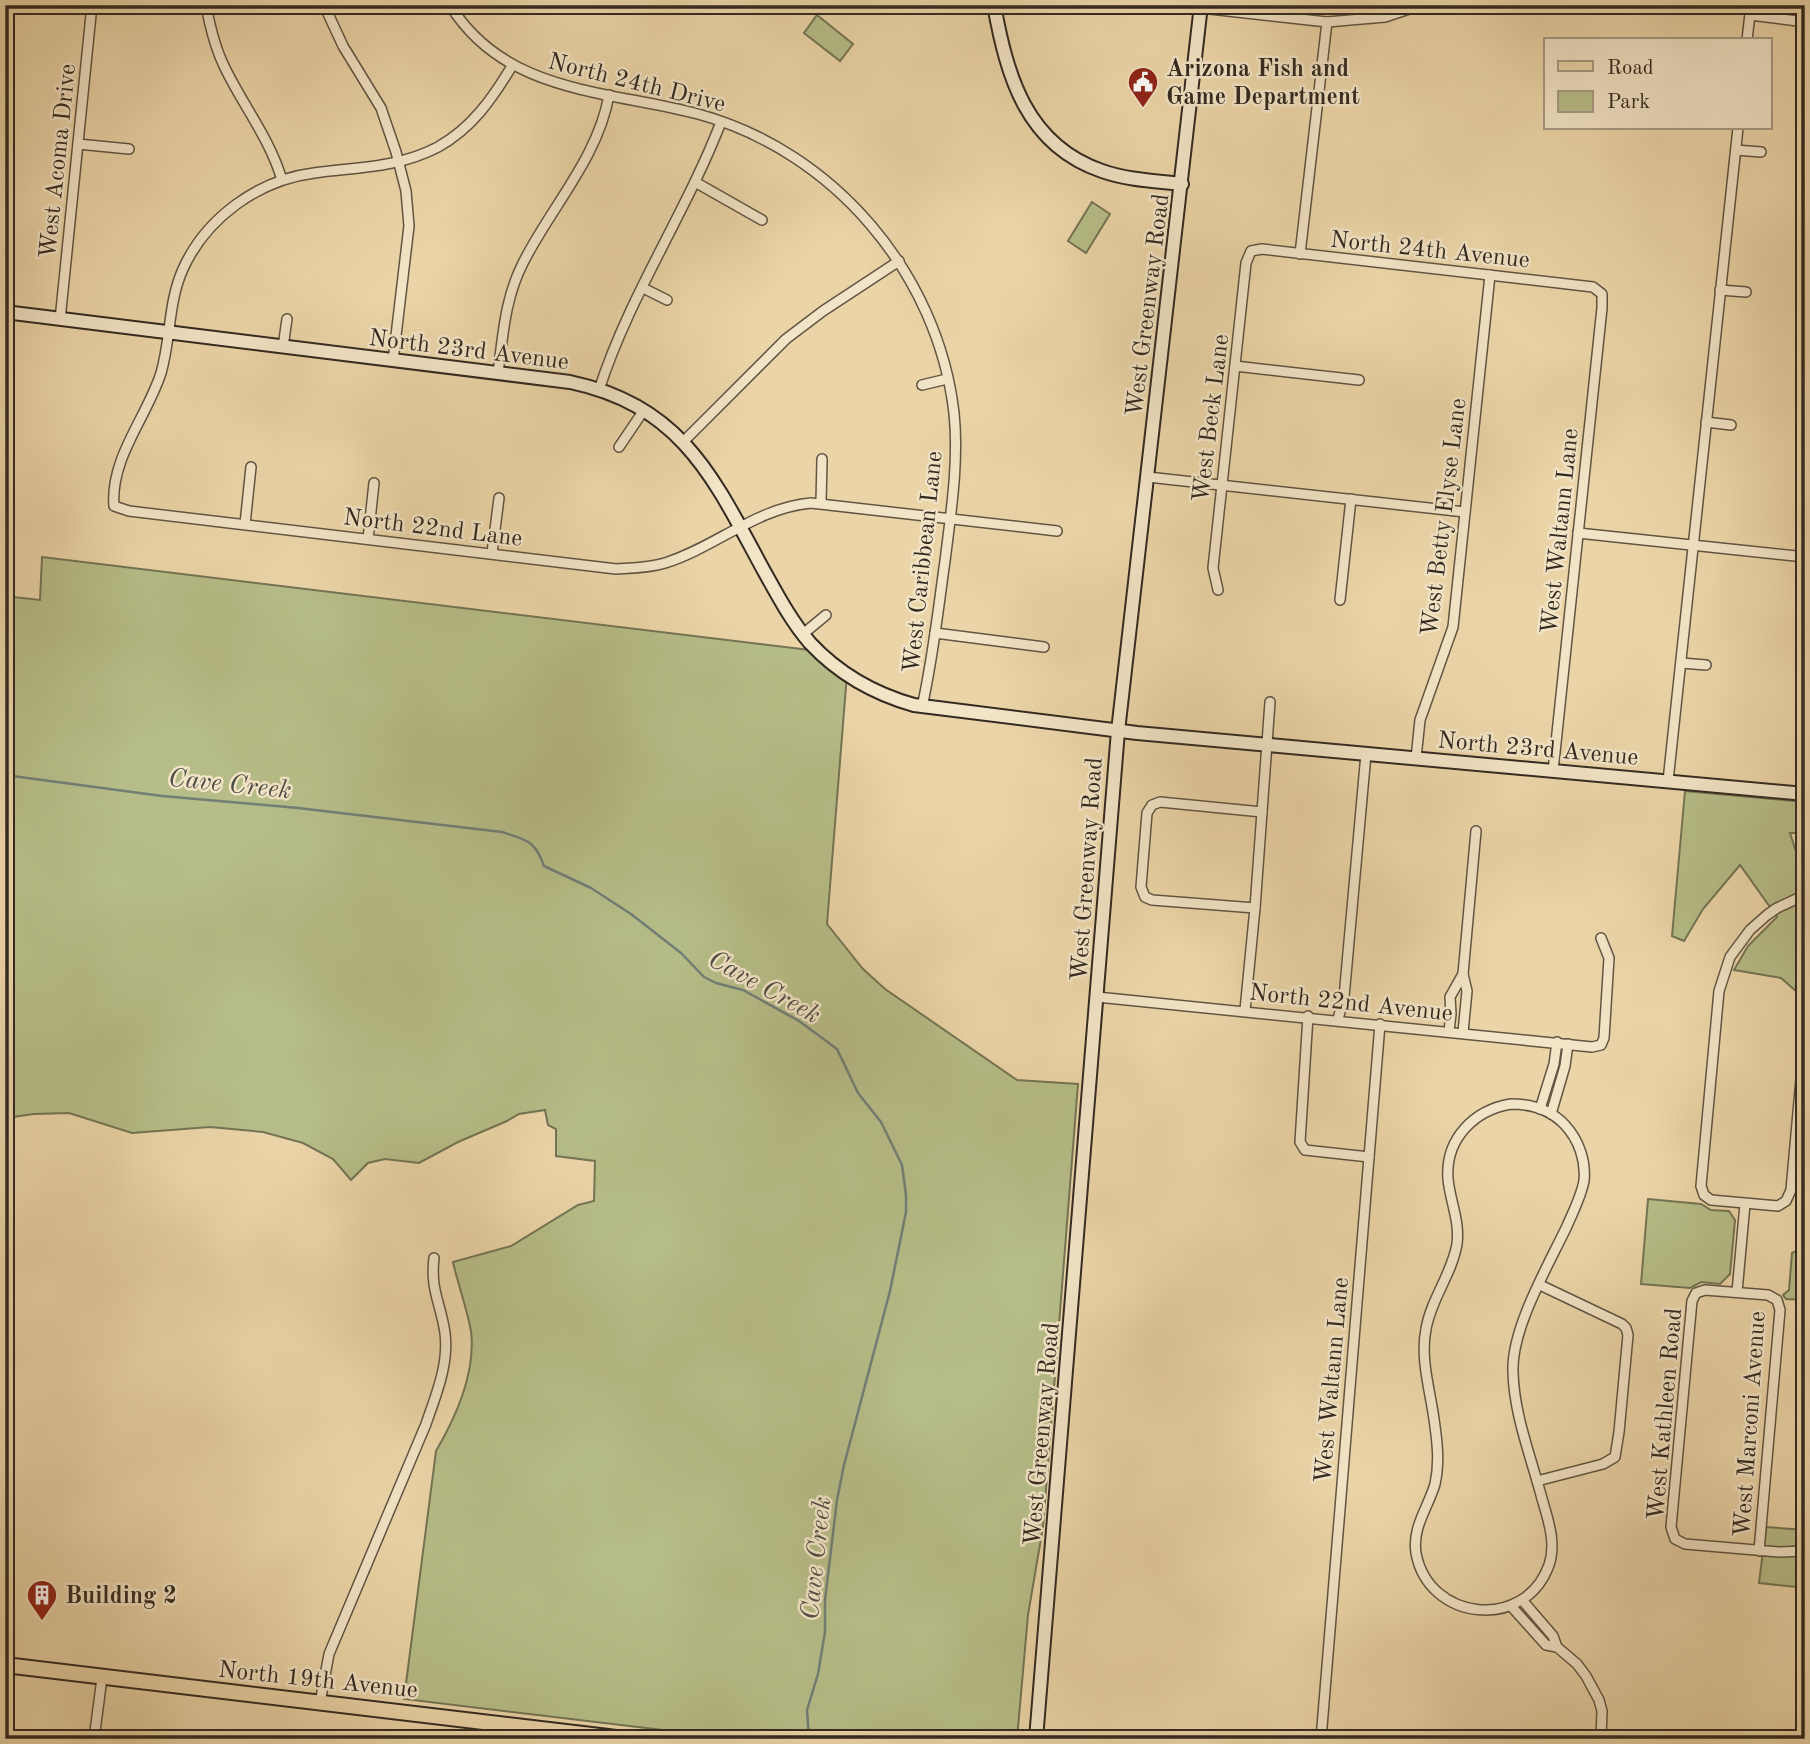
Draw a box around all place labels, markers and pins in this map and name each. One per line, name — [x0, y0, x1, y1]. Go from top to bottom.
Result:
place label: Arizona Fish and Game Department — [1166, 58, 1360, 110]
public building icon: Arizona Fish and Game Department — [1126, 65, 1160, 109]
building icon: Building 2 — [25, 1578, 59, 1622]
place label: Building 2 — [65, 1585, 177, 1609]

